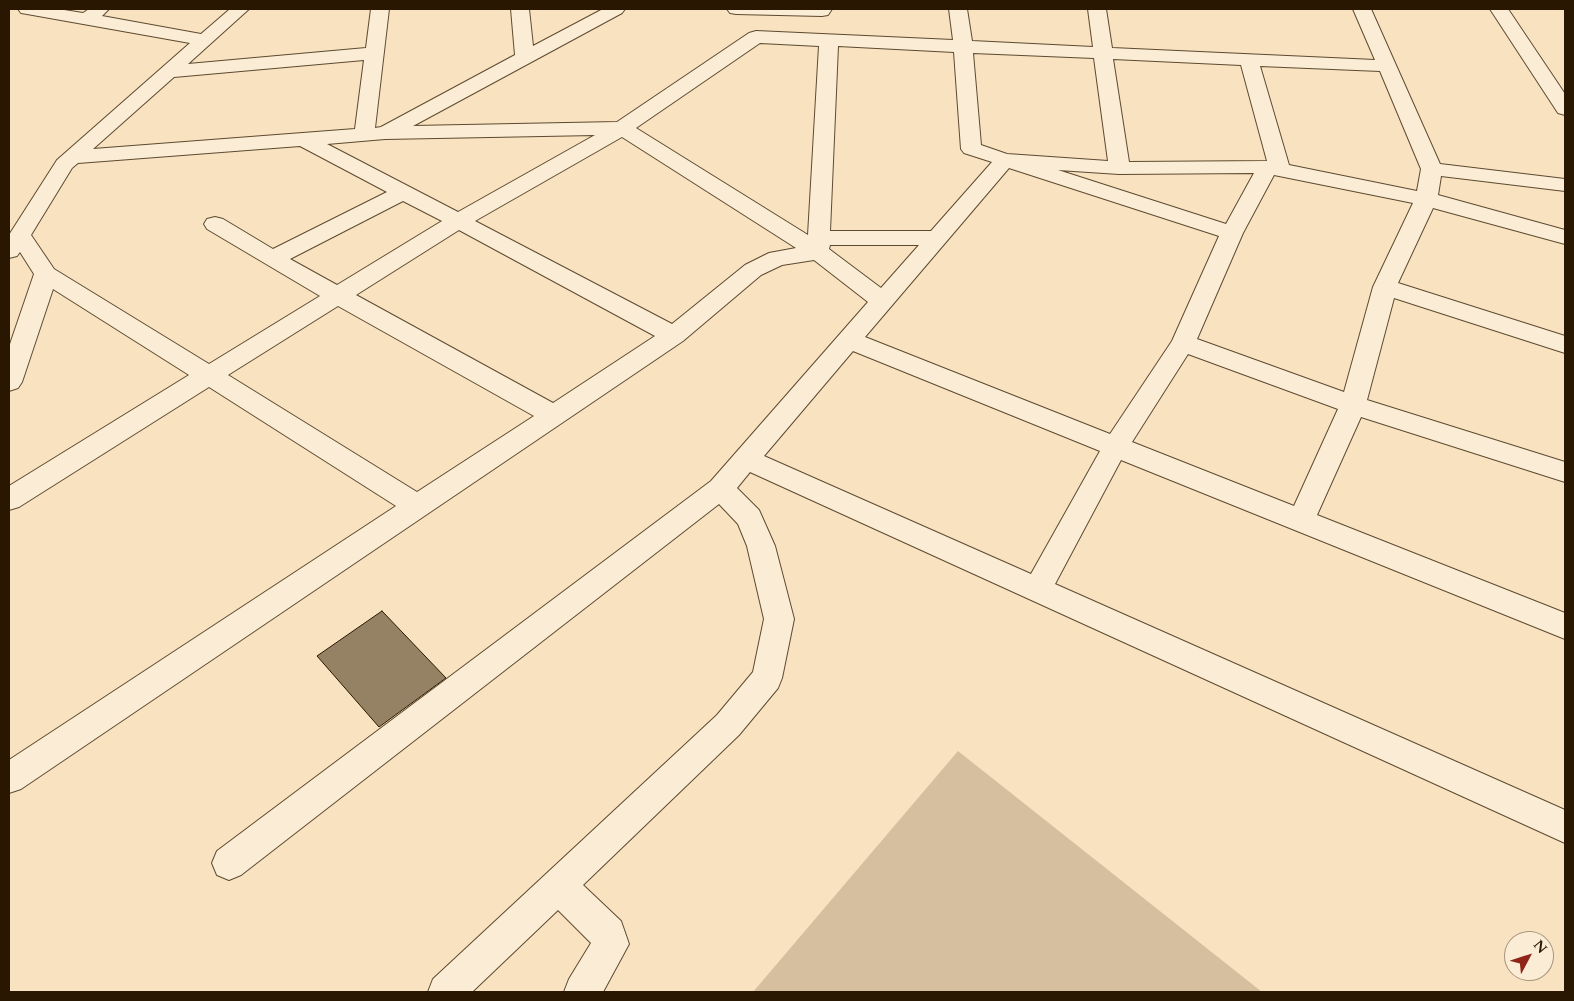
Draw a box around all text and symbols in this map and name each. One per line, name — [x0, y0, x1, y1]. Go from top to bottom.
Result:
north arrow — [1504, 931, 1554, 981]
text: N — [1529, 936, 1551, 957]

